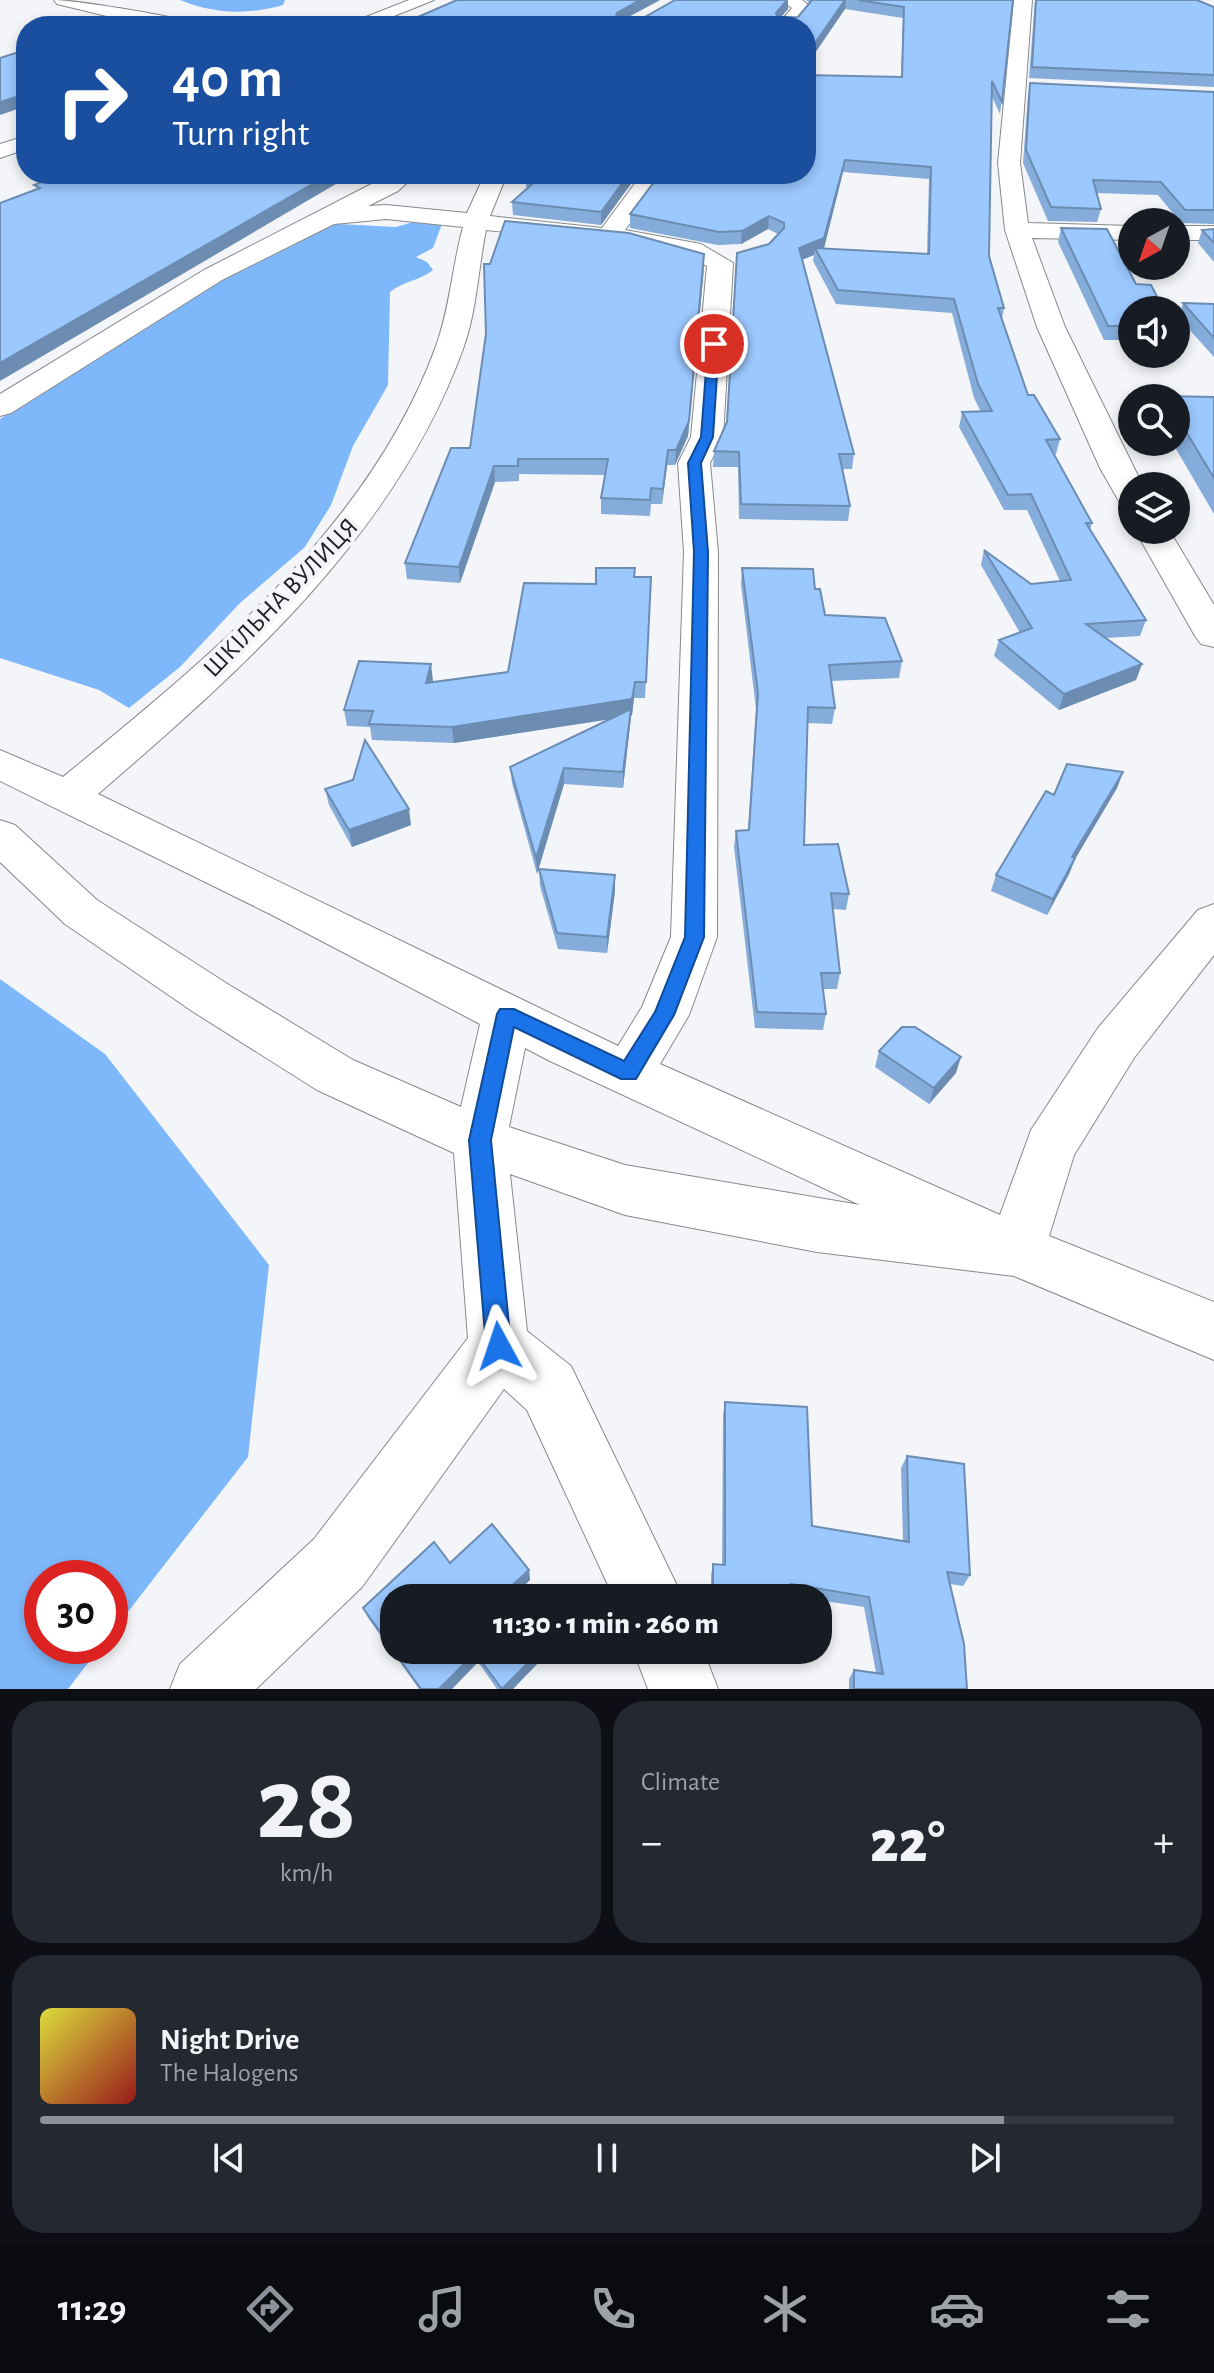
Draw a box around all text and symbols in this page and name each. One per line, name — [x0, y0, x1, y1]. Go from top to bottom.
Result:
icon: right — [40, 48, 144, 152]
text: 40 m — [172, 51, 283, 107]
text: Turn right — [172, 116, 309, 152]
north arrow — [1118, 208, 1190, 280]
map controls — [1118, 208, 1190, 544]
button: sound — [1118, 296, 1190, 368]
pin — [680, 310, 748, 378]
icon: arrive — [692, 322, 736, 366]
button: search — [1118, 384, 1190, 456]
button: layers — [1118, 472, 1190, 544]
street label: ШКІЛЬНА ВУЛИЦЯ — [198, 513, 363, 682]
position arrow — [457, 1304, 541, 1388]
speed limit sign: 30 — [24, 1560, 128, 1664]
text: 11:30 · 1 min · 260 m — [493, 1609, 719, 1639]
text: 28 — [256, 1754, 357, 1858]
text: Climate — [641, 1769, 720, 1795]
text: 22° — [870, 1813, 945, 1873]
text: − — [641, 1821, 662, 1865]
text: + — [1153, 1821, 1174, 1865]
text: km/h — [280, 1860, 333, 1886]
text: Night Drive — [160, 2025, 299, 2055]
text: The Halogens — [160, 2060, 298, 2086]
icon: previous — [207, 2136, 251, 2180]
icon: pause — [585, 2136, 629, 2180]
icon: next — [963, 2136, 1007, 2180]
icon: directions — [242, 2281, 298, 2337]
icon: music — [414, 2281, 470, 2337]
icon: phone — [585, 2281, 641, 2337]
icon: climate — [757, 2281, 813, 2337]
icon: car — [929, 2281, 985, 2337]
icon: filters — [1100, 2281, 1156, 2337]
text: 11:29 — [58, 2291, 126, 2327]

